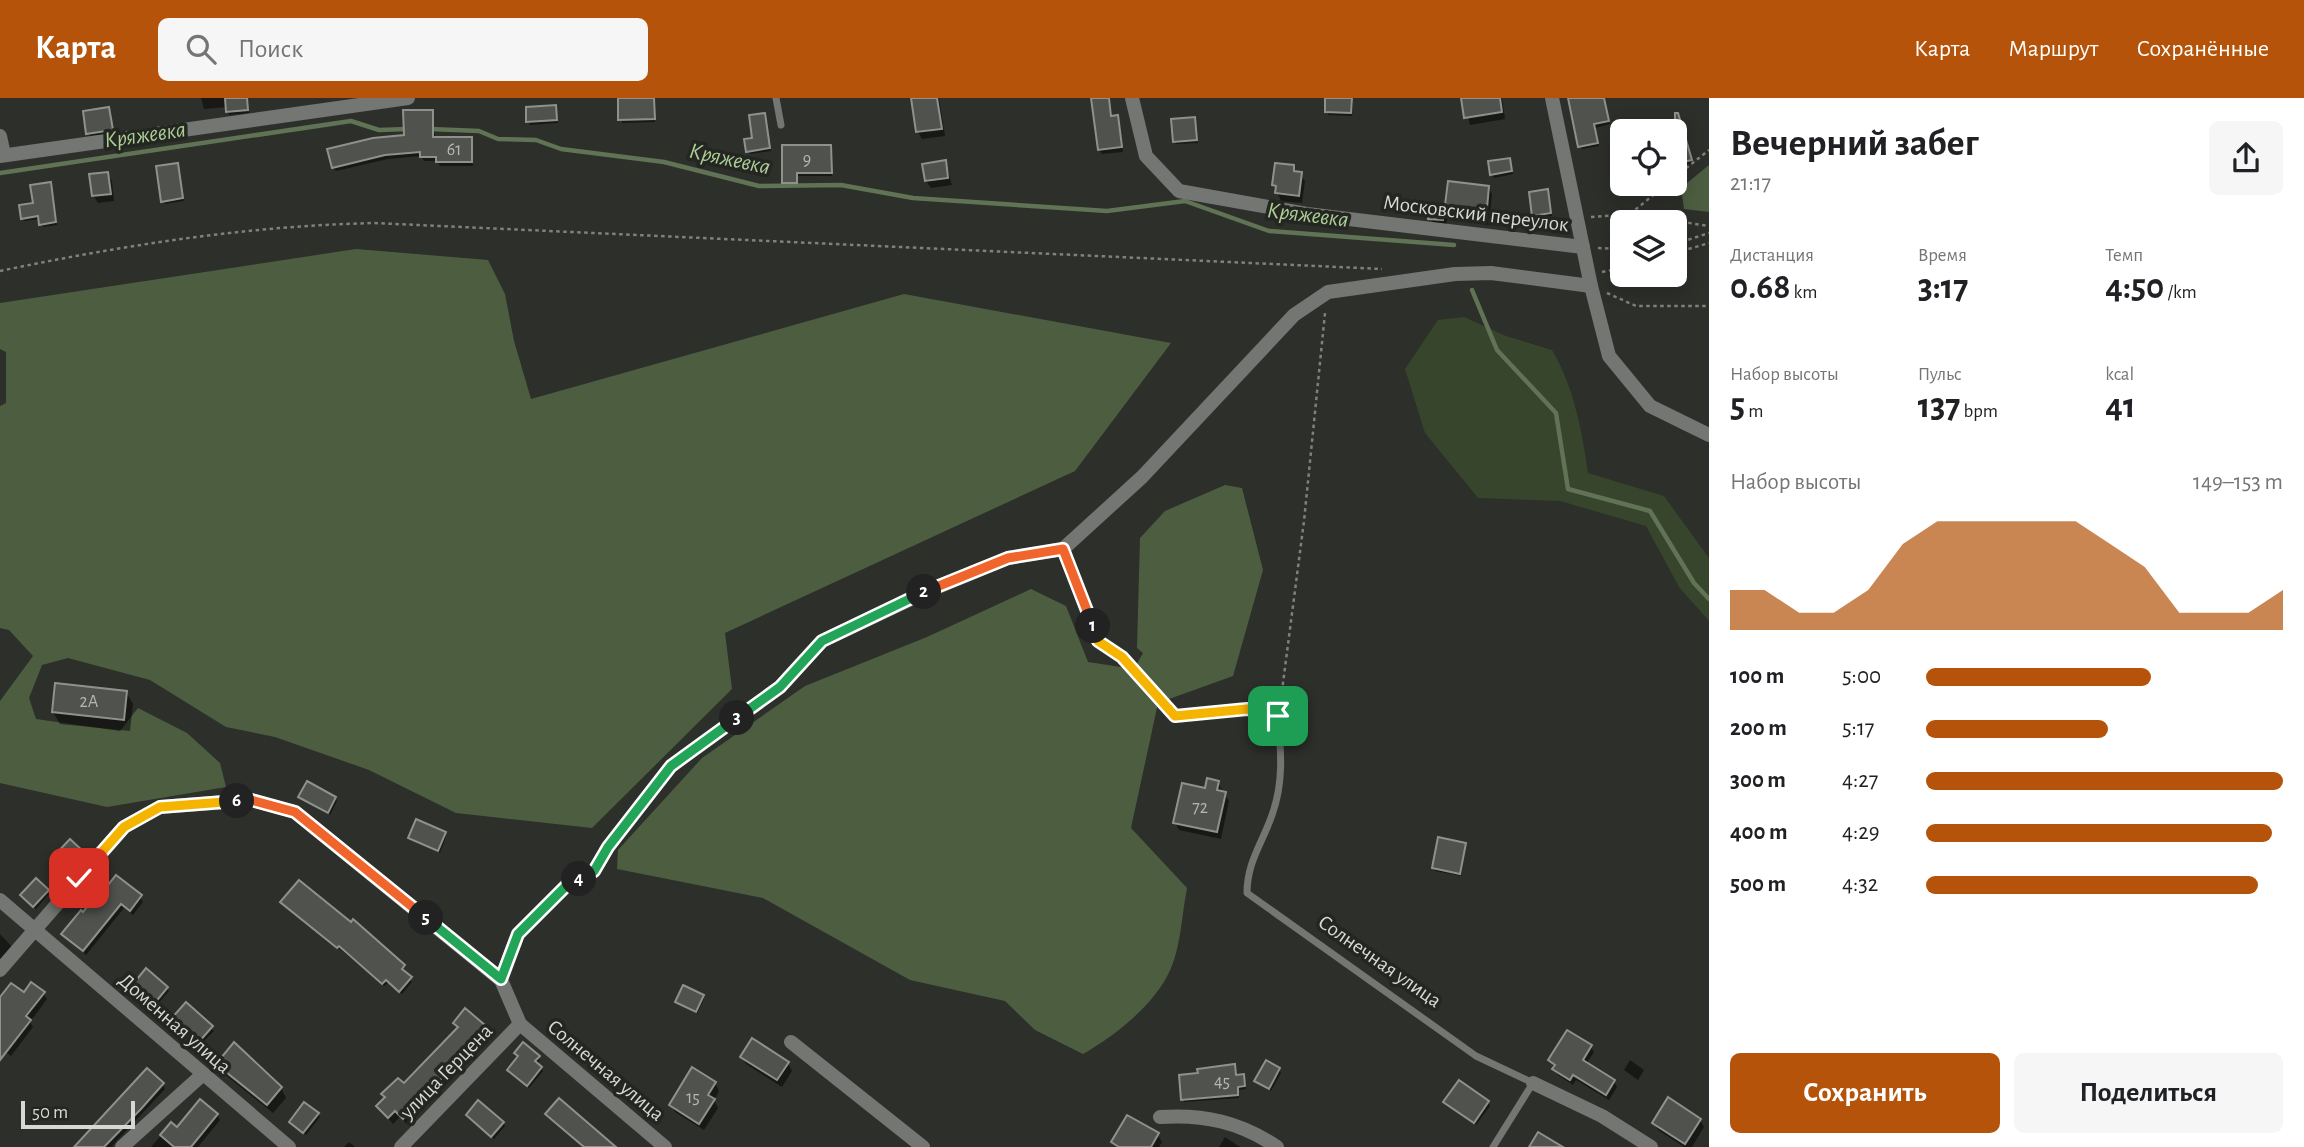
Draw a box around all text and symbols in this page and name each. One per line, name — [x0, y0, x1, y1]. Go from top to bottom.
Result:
search box — [158, 18, 648, 81]
icon: search — [182, 30, 220, 68]
text: Карта — [35, 32, 116, 65]
text: Поиск — [238, 36, 303, 62]
text: Карта — [1914, 37, 1970, 61]
text: Маршрут — [2008, 37, 2098, 61]
text: Сохранённые — [2136, 37, 2269, 61]
water label: Кряжевка — [103, 118, 187, 153]
map controls — [1610, 119, 1687, 287]
button: locate — [1610, 119, 1687, 196]
button: share — [2209, 121, 2283, 195]
text: Вечерний забег — [1730, 125, 1979, 163]
water label: Кряжевка — [687, 140, 772, 179]
house number: 61 — [447, 141, 461, 159]
house number: 9 — [803, 151, 811, 169]
text: 21:17 — [1730, 172, 1771, 195]
street label: Московский переулок — [1382, 192, 1570, 235]
water label: Кряжевка — [1266, 199, 1350, 232]
button: layers — [1610, 210, 1687, 287]
text: Дистанция — [1730, 246, 1814, 265]
text: Время — [1918, 246, 1967, 265]
text: Темп — [2105, 246, 2143, 265]
text: 0.68 — [1730, 270, 1790, 305]
text: 3:17 — [1918, 270, 1968, 305]
text: 4:50 — [2105, 270, 2164, 305]
text: km — [1790, 283, 1817, 302]
text: /km — [2164, 283, 2197, 302]
text: Набор высоты — [1730, 365, 1839, 384]
text: Пульс — [1918, 365, 1962, 384]
text: kcal — [2105, 365, 2134, 384]
text: 5 — [1730, 389, 1745, 424]
text: 137 — [1918, 389, 1960, 424]
text: 41 — [2105, 389, 2136, 424]
text: m — [1745, 402, 1763, 421]
text: bpm — [1960, 402, 1998, 421]
text: Набор высоты — [1730, 471, 1862, 494]
text: 149–153 m — [2193, 471, 2283, 494]
pin: 2 — [906, 574, 942, 610]
text: 2 — [919, 582, 928, 601]
pin: 1 — [1076, 608, 1110, 644]
text: 1 — [1089, 616, 1096, 635]
text: 100 m — [1730, 665, 1784, 688]
text: 5:00 — [1842, 665, 1881, 688]
pin — [1248, 686, 1308, 746]
house number: 2А — [80, 693, 99, 711]
icon: arrive — [1259, 697, 1297, 735]
pin: 3 — [720, 700, 754, 736]
text: 3 — [732, 708, 741, 727]
text: 200 m — [1730, 717, 1787, 740]
text: 5:17 — [1842, 717, 1874, 740]
text: 300 m — [1730, 769, 1786, 792]
text: 4:27 — [1842, 769, 1878, 792]
pin: 6 — [219, 784, 254, 818]
text: 6 — [232, 791, 241, 810]
house number: 72 — [1192, 799, 1208, 817]
text: 400 m — [1730, 821, 1788, 844]
text: 4:29 — [1842, 821, 1880, 844]
pin — [49, 848, 109, 908]
icon: check — [60, 859, 98, 897]
pin: 4 — [562, 862, 596, 896]
text: 4 — [574, 869, 583, 888]
text: 500 m — [1730, 873, 1786, 896]
text: 4:32 — [1842, 873, 1878, 896]
pin: 5 — [408, 900, 444, 936]
text: 5 — [421, 908, 430, 927]
street label: Солнечная улица — [1314, 911, 1446, 1012]
street label: Доменная улица — [115, 969, 235, 1078]
street label: Солнечная улица — [543, 1016, 668, 1125]
street label: улица Герцена — [396, 1020, 497, 1123]
button: Сохранить — [1730, 1053, 2000, 1133]
button: Поделиться — [2014, 1053, 2283, 1133]
house number: 45 — [1214, 1073, 1230, 1091]
house number: 15 — [686, 1089, 700, 1107]
scale bar — [21, 1098, 135, 1130]
text: 50 m — [32, 1103, 68, 1122]

